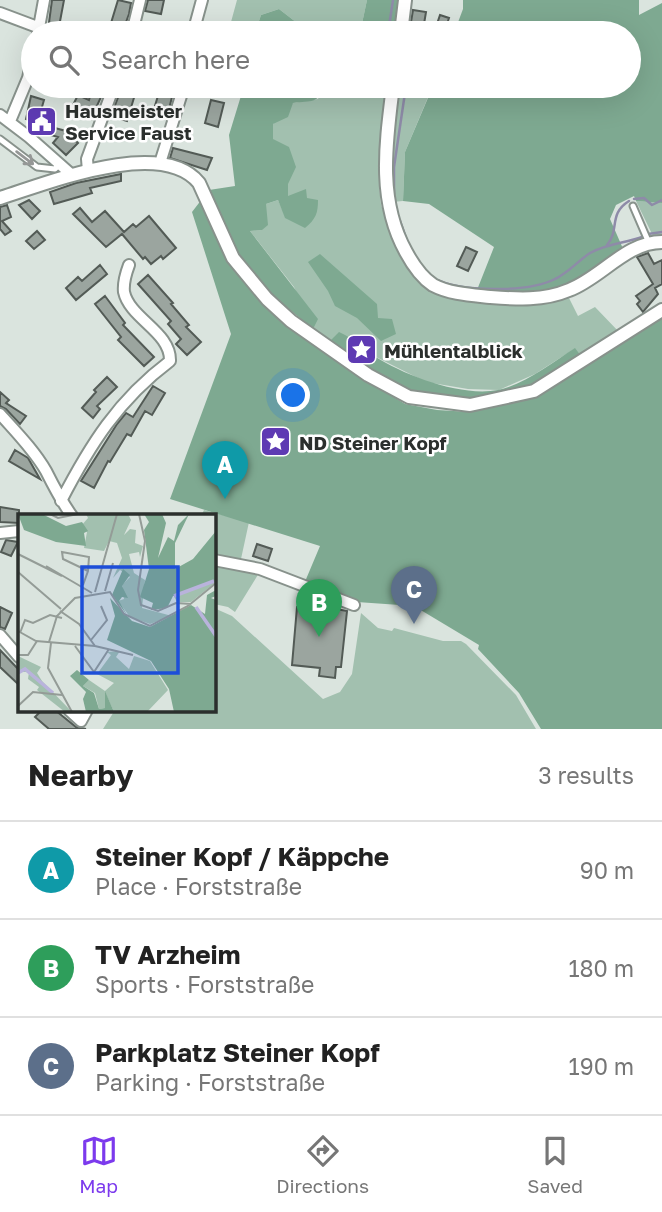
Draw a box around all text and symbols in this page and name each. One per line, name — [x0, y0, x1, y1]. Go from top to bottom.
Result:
search box — [21, 21, 641, 98]
icon: search — [45, 41, 83, 79]
text: Search here — [101, 44, 250, 75]
place label: Hausmeister Service Faust — [65, 99, 192, 144]
public building icon: Hausmeister Service Faust — [25, 104, 59, 138]
one-way arrow — [15, 151, 34, 165]
place icon: Mühlentalblick — [344, 333, 378, 367]
place label: Mühlentalblick — [384, 339, 523, 362]
your location — [276, 378, 310, 412]
place icon: ND Steiner Kopf — [259, 425, 293, 459]
place label: ND Steiner Kopf — [299, 431, 447, 454]
pin: A — [202, 441, 248, 499]
inset map — [18, 514, 215, 712]
pin: C — [391, 566, 437, 624]
pin: B — [296, 579, 342, 637]
text: Nearby — [28, 757, 133, 793]
text: 3 results — [538, 761, 634, 789]
text: Steiner Kopf / Käppche — [95, 841, 389, 872]
text: A — [43, 856, 59, 884]
text: 90 m — [580, 856, 634, 884]
text: Place · Forststraße — [95, 872, 302, 900]
text: TV Arzheim — [95, 939, 240, 970]
text: B — [43, 954, 59, 982]
text: 180 m — [568, 954, 634, 982]
text: Sports · Forststraße — [95, 970, 314, 998]
text: Parkplatz Steiner Kopf — [95, 1037, 380, 1068]
text: C — [43, 1052, 59, 1080]
text: 190 m — [569, 1052, 634, 1080]
text: Parking · Forststraße — [95, 1068, 325, 1096]
tab: Map — [79, 1132, 118, 1197]
tab: Directions — [276, 1132, 369, 1197]
tab: Saved — [527, 1132, 583, 1197]

